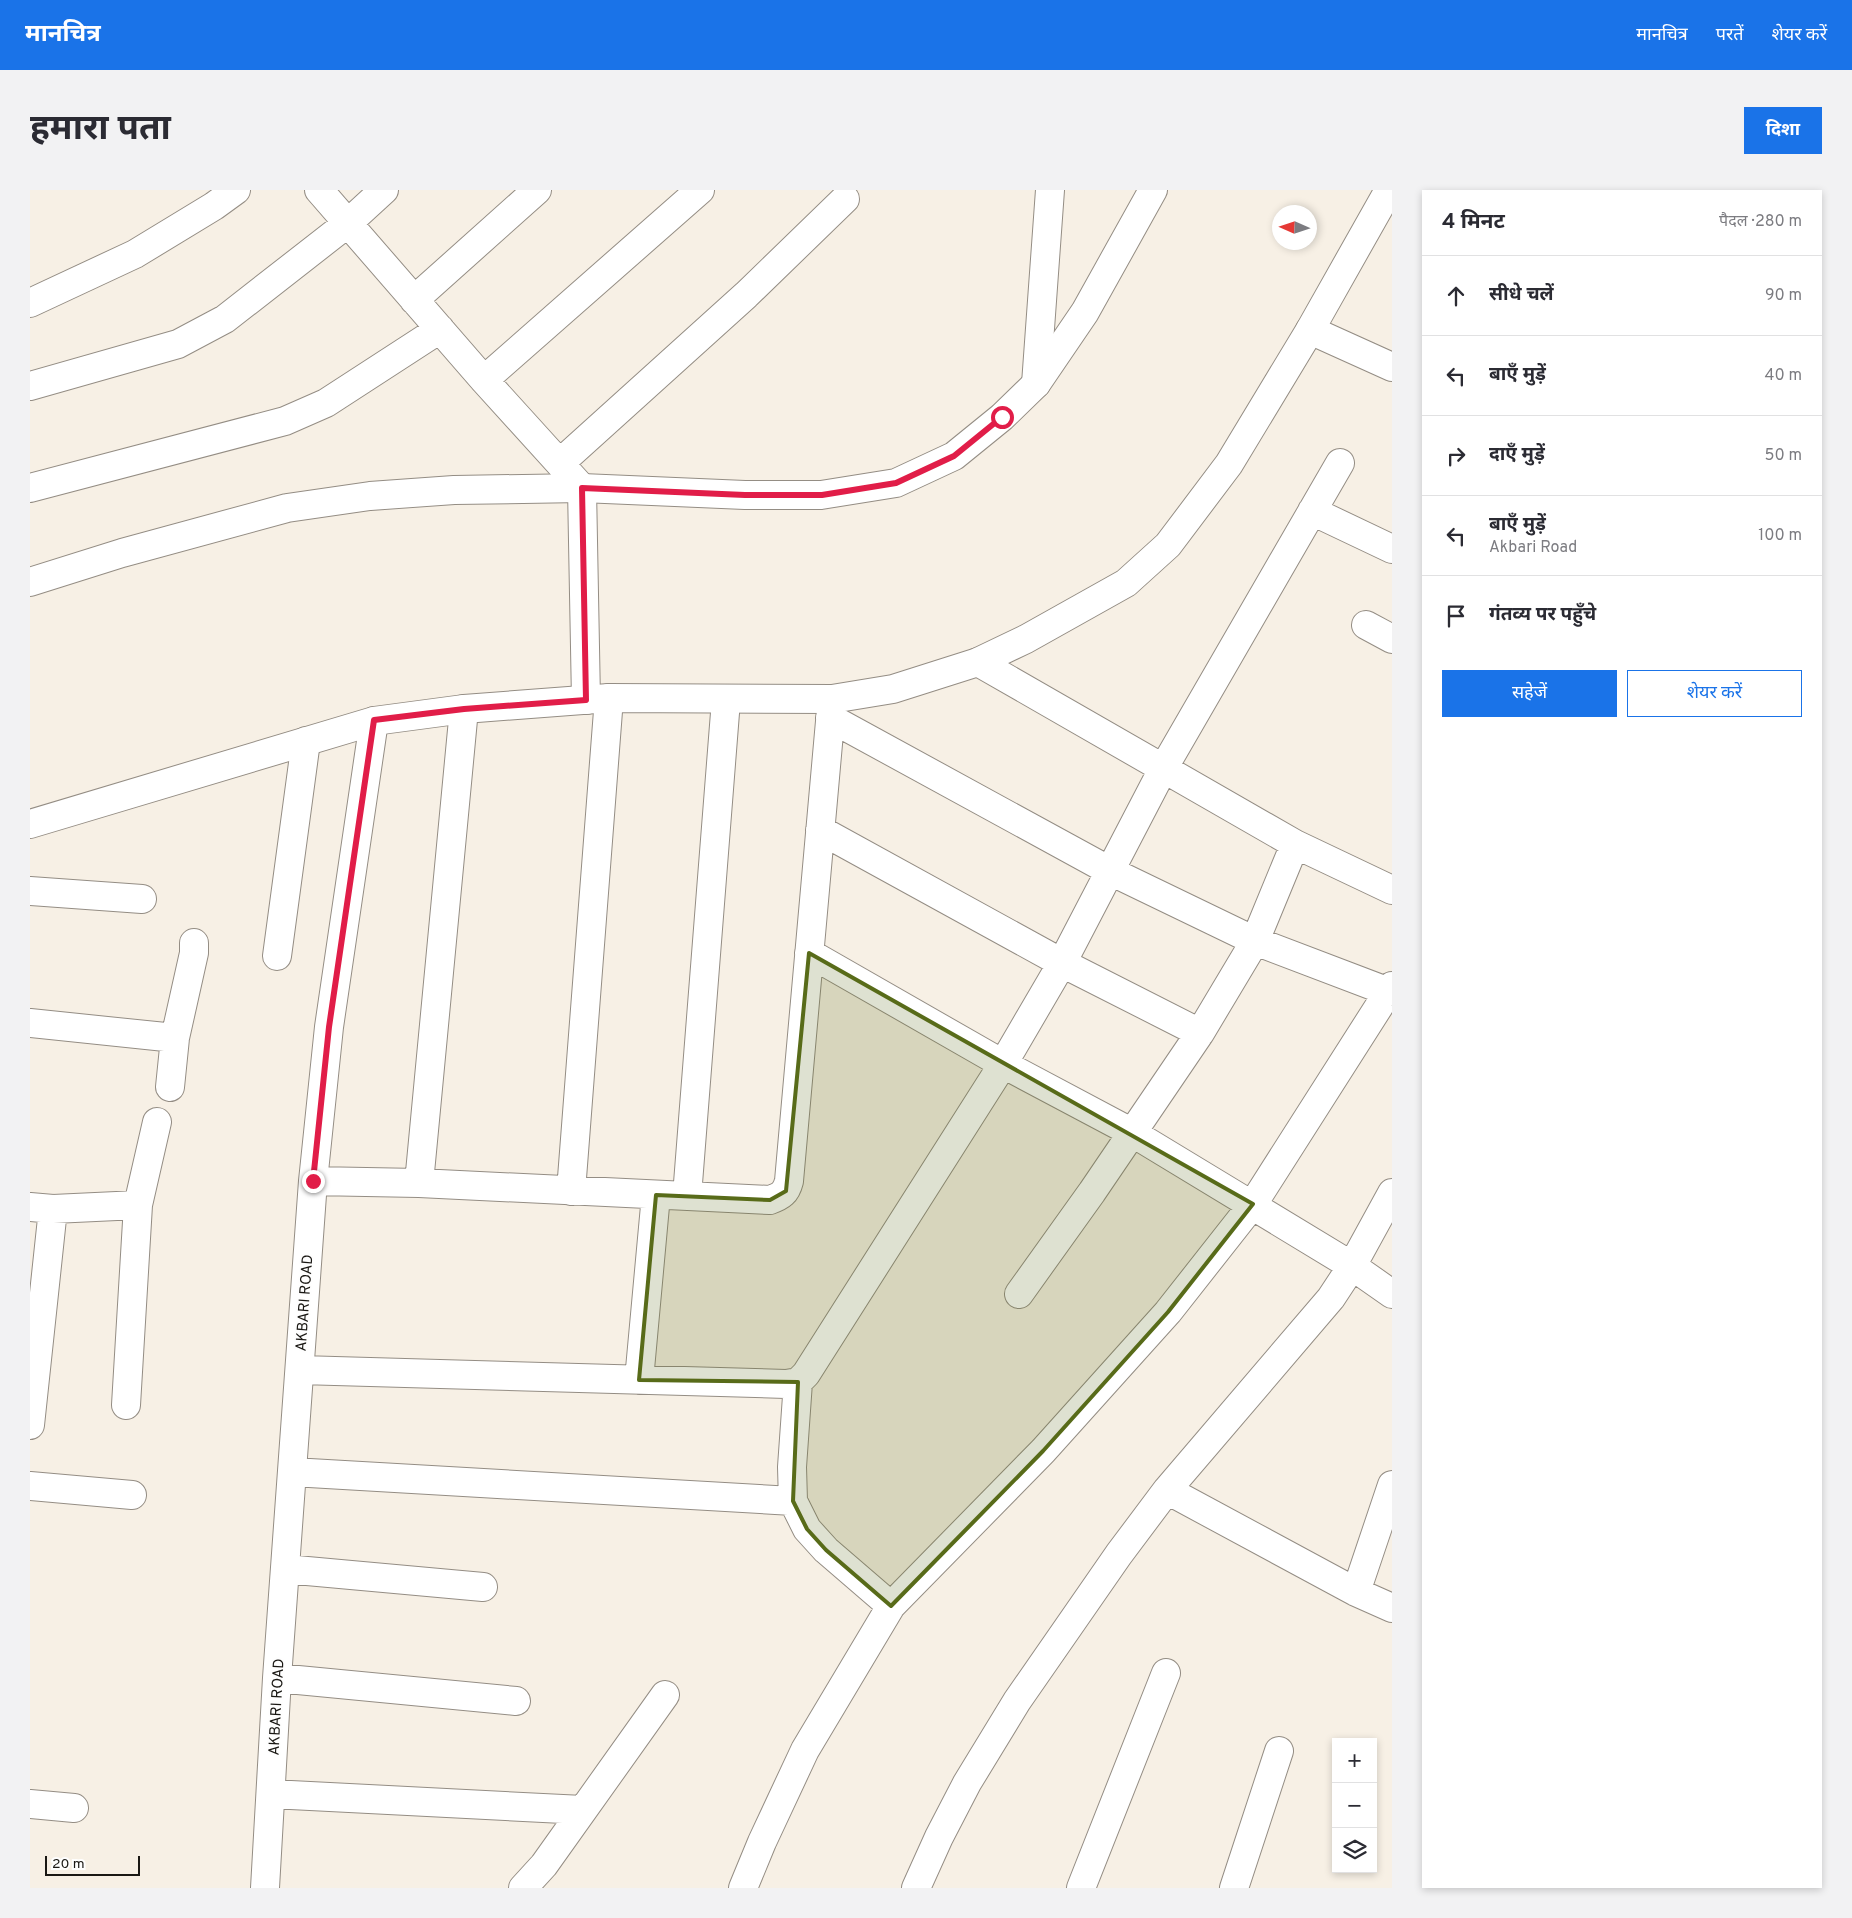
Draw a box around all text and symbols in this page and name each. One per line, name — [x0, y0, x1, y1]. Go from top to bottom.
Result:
text: मानचित्र — [25, 20, 101, 50]
text: मानचित्र — [1636, 24, 1688, 47]
text: परतें — [1716, 24, 1744, 47]
text: शेयर करें — [1772, 24, 1827, 47]
button: दिशा — [1744, 107, 1822, 154]
text: हमारा पता — [30, 108, 171, 152]
north arrow — [1272, 205, 1317, 250]
text: 4 मिनट — [1442, 209, 1505, 236]
text: पैदल · 280 m — [1719, 212, 1802, 232]
icon: ahead — [1442, 282, 1470, 310]
text: सीधे चलें — [1489, 283, 1554, 307]
text: 90 m — [1765, 286, 1802, 306]
icon: left — [1442, 362, 1470, 390]
text: बाएँ मुड़ें — [1489, 363, 1546, 387]
text: 40 m — [1764, 366, 1802, 386]
route start — [991, 406, 1014, 429]
icon: right — [1442, 442, 1470, 470]
text: दाएँ मुड़ें — [1489, 443, 1545, 467]
text: 50 m — [1765, 446, 1802, 466]
text: बाएँ मुड़ें — [1489, 513, 1546, 537]
icon: left — [1442, 522, 1470, 550]
text: 100 m — [1758, 526, 1802, 546]
text: Akbari Road — [1489, 538, 1577, 558]
icon: arrive — [1442, 602, 1470, 630]
text: गंतव्य पर पहुँचे — [1489, 603, 1596, 627]
button: सहेजें — [1442, 670, 1617, 717]
button: शेयर करें — [1627, 670, 1802, 717]
route end — [302, 1170, 325, 1193]
street label: AKBARI ROAD — [293, 1254, 318, 1352]
street label: AKBARI ROAD — [265, 1658, 290, 1756]
map controls — [1332, 1738, 1377, 1873]
button: + — [1332, 1738, 1377, 1783]
button: − — [1332, 1783, 1377, 1828]
button: layers — [1332, 1828, 1377, 1873]
scale bar — [45, 1853, 140, 1876]
text: 20 m — [52, 1856, 85, 1873]

